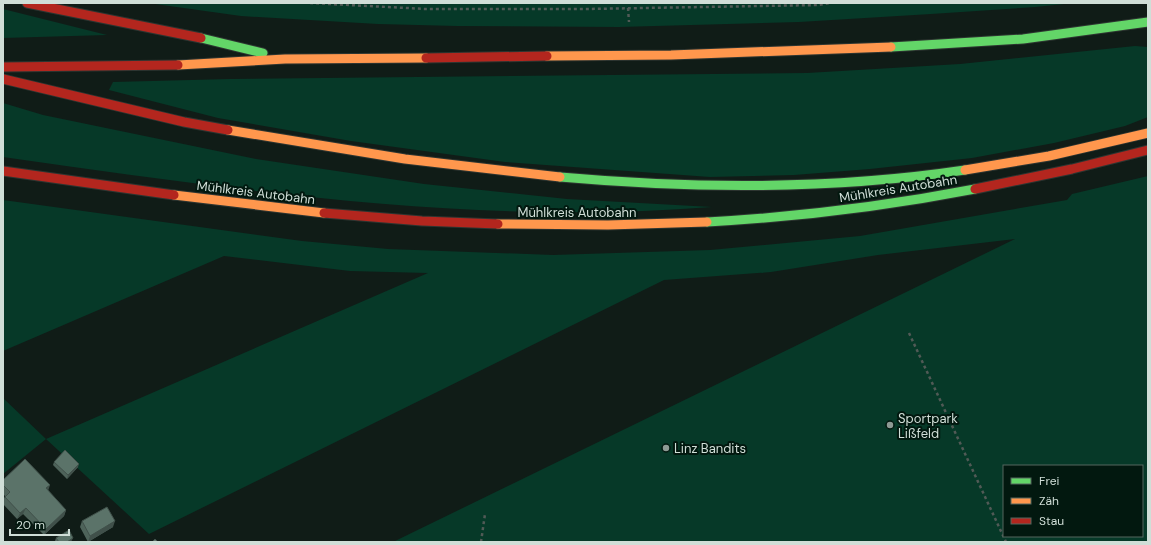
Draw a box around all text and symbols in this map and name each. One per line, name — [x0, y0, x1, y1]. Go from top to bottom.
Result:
street label: Mühlkreis Autobahn — [838, 171, 958, 206]
street label: Mühlkreis Autobahn — [196, 177, 316, 208]
street label: Mühlkreis Autobahn — [517, 204, 637, 221]
place label: Sportpark Lißfeld — [898, 410, 958, 442]
marker: Sportpark Lißfeld — [885, 420, 895, 430]
place label: Linz Bandits — [674, 440, 746, 457]
marker: Linz Bandits — [661, 443, 671, 453]
legend — [1003, 465, 1143, 537]
text: Frei — [1039, 473, 1059, 489]
text: Zäh — [1039, 493, 1059, 509]
scale bar — [10, 511, 69, 537]
text: Stau — [1039, 513, 1064, 529]
text: 20 m — [16, 517, 45, 533]

